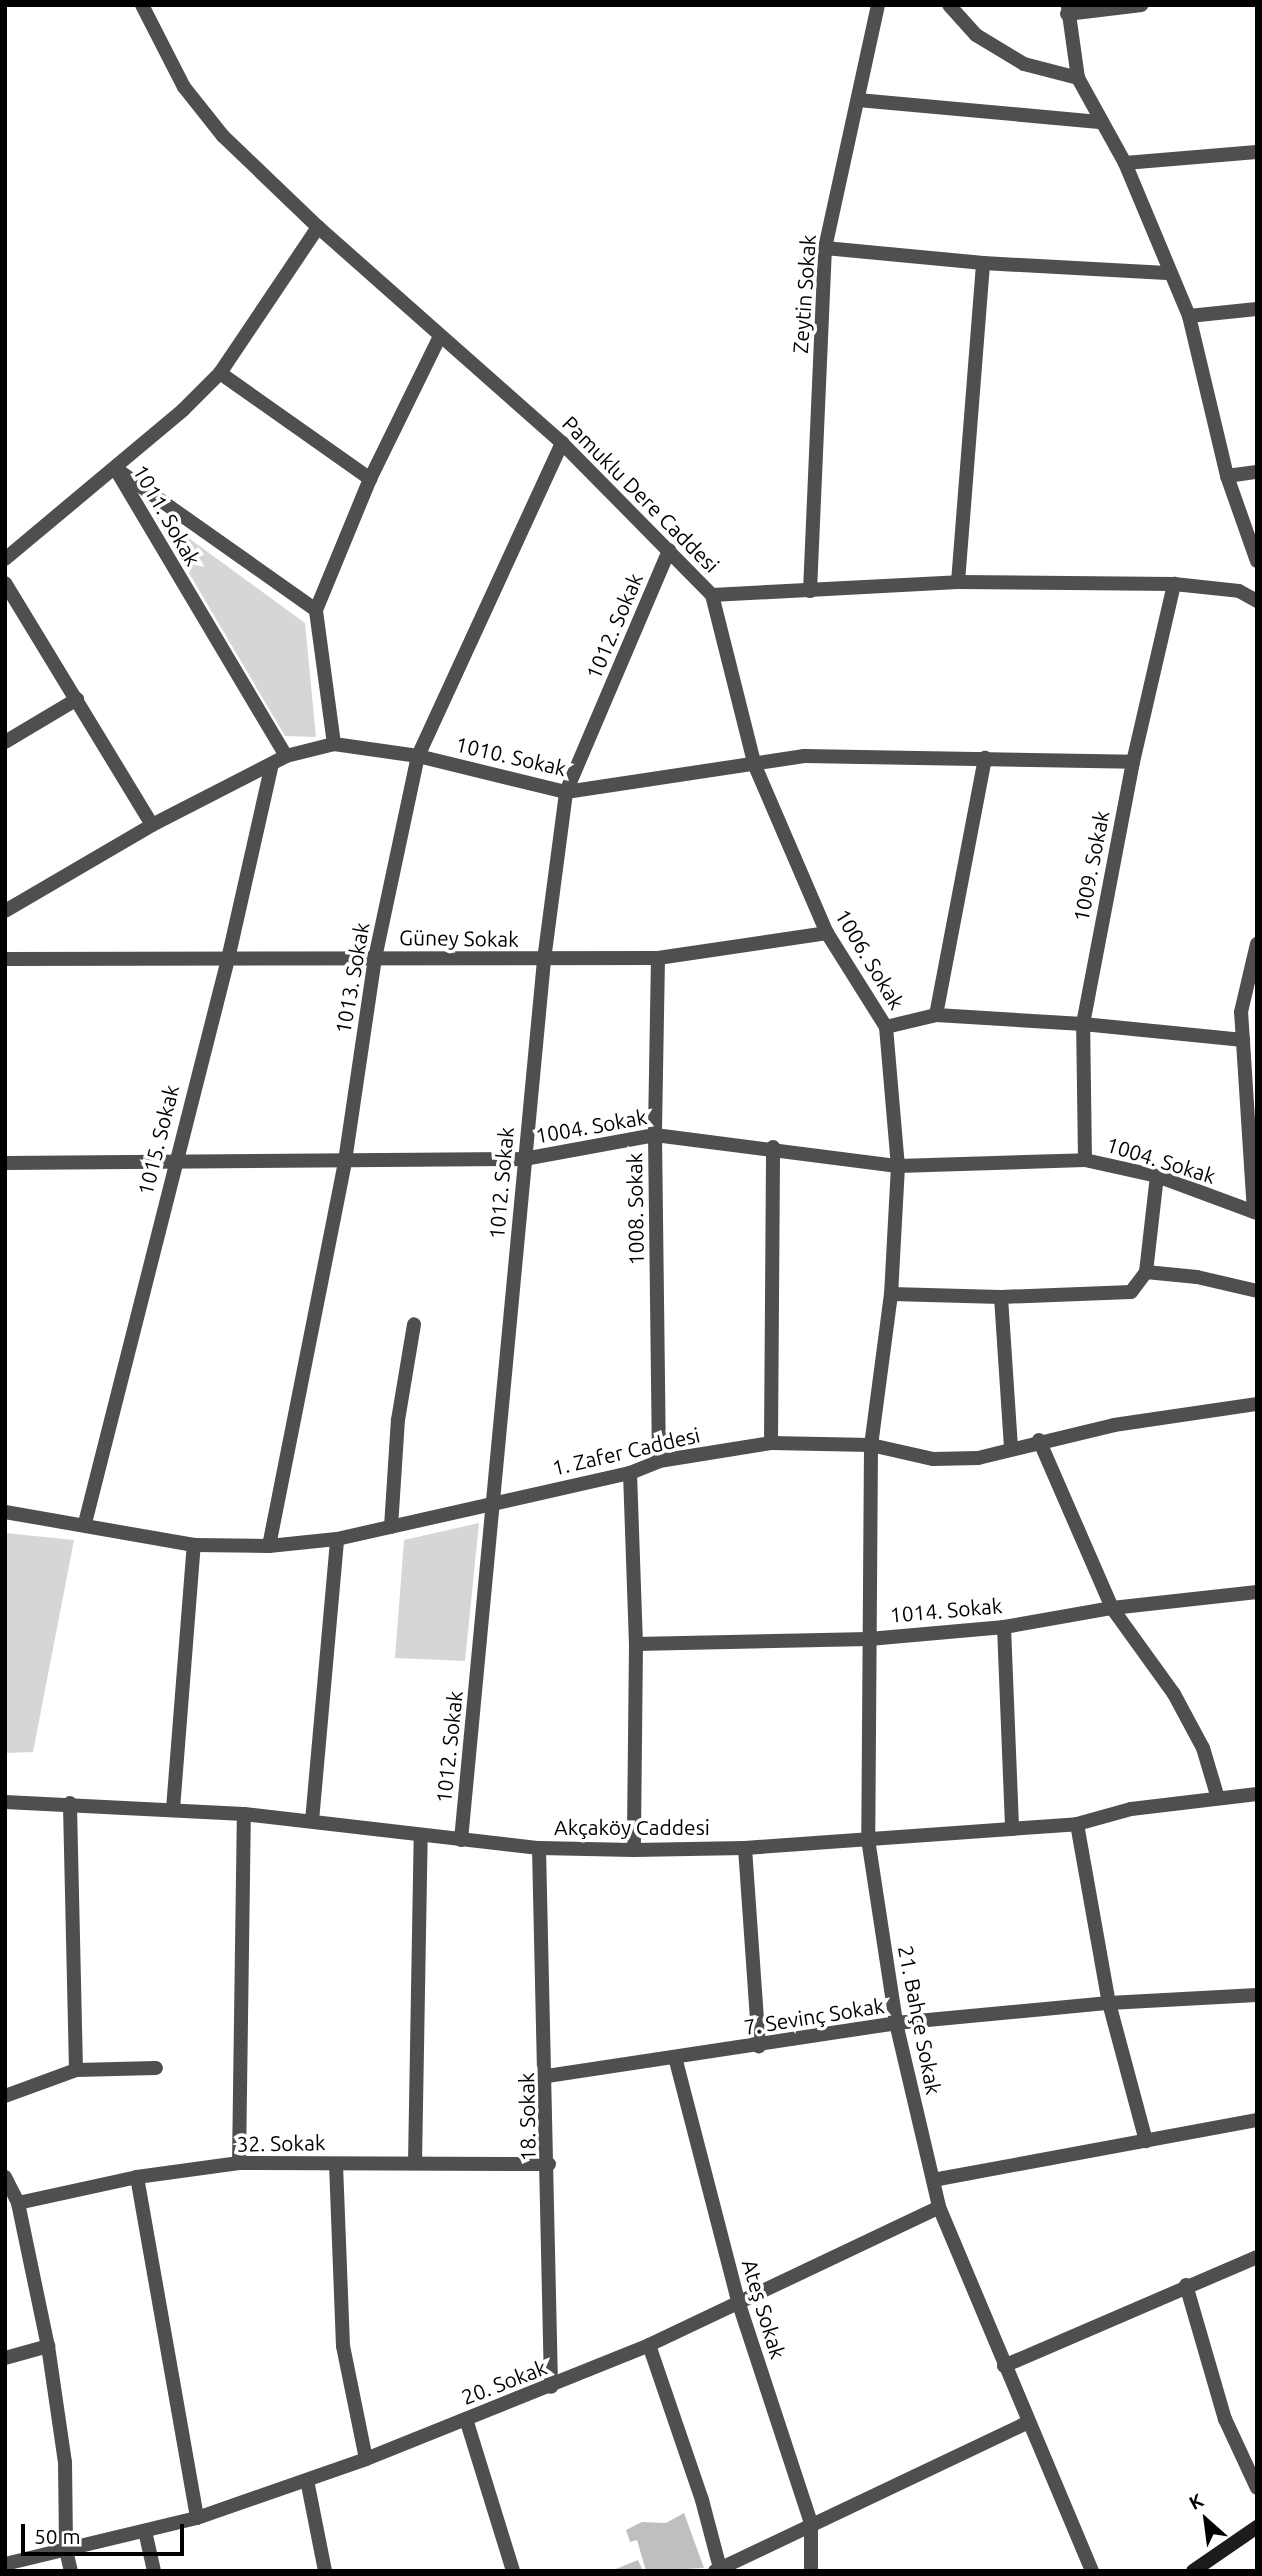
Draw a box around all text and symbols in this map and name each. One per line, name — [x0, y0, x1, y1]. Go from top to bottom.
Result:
street label: Zeytin Sokak — [787, 234, 821, 354]
street label: Pamuklu Dere Caddesi — [557, 410, 725, 578]
street label: 1011. Sokak — [128, 460, 206, 570]
street label: 1012. Sokak — [580, 569, 648, 683]
street label: 1010. Sokak — [453, 731, 569, 781]
street label: 1009. Sokak — [1068, 808, 1114, 924]
street label: 1006. Sokak — [830, 904, 910, 1014]
street label: 1013. Sokak — [330, 920, 374, 1036]
street label: Güney Sokak — [399, 924, 519, 952]
street label: 1015. Sokak — [132, 1082, 184, 1198]
street label: 1004. Sokak — [533, 1104, 649, 1148]
street label: 1012. Sokak — [484, 1126, 518, 1240]
street label: 1004. Sokak — [1103, 1131, 1219, 1189]
street label: 1008. Sokak — [621, 1152, 649, 1266]
street label: 1. Zafer Caddesi — [550, 1422, 702, 1480]
street label: 1014. Sokak — [889, 1593, 1003, 1627]
street label: 1012. Sokak — [431, 1690, 467, 1804]
street label: Akçaköy Caddesi — [554, 1814, 710, 1840]
street label: 21. Bahçe Sokak — [893, 1943, 947, 2097]
street label: 7. Sevinç Sokak — [742, 1992, 886, 2040]
street label: 18. Sokak — [514, 2072, 540, 2162]
street label: 32. Sokak — [236, 2130, 326, 2156]
street label: Ateş Sokak — [737, 2256, 791, 2362]
street label: 20. Sokak — [458, 2354, 550, 2410]
north arrow — [1171, 2485, 1241, 2555]
text: K — [1185, 2489, 1207, 2514]
scale bar — [24, 2510, 187, 2554]
text: 50 m — [34, 2524, 81, 2548]

